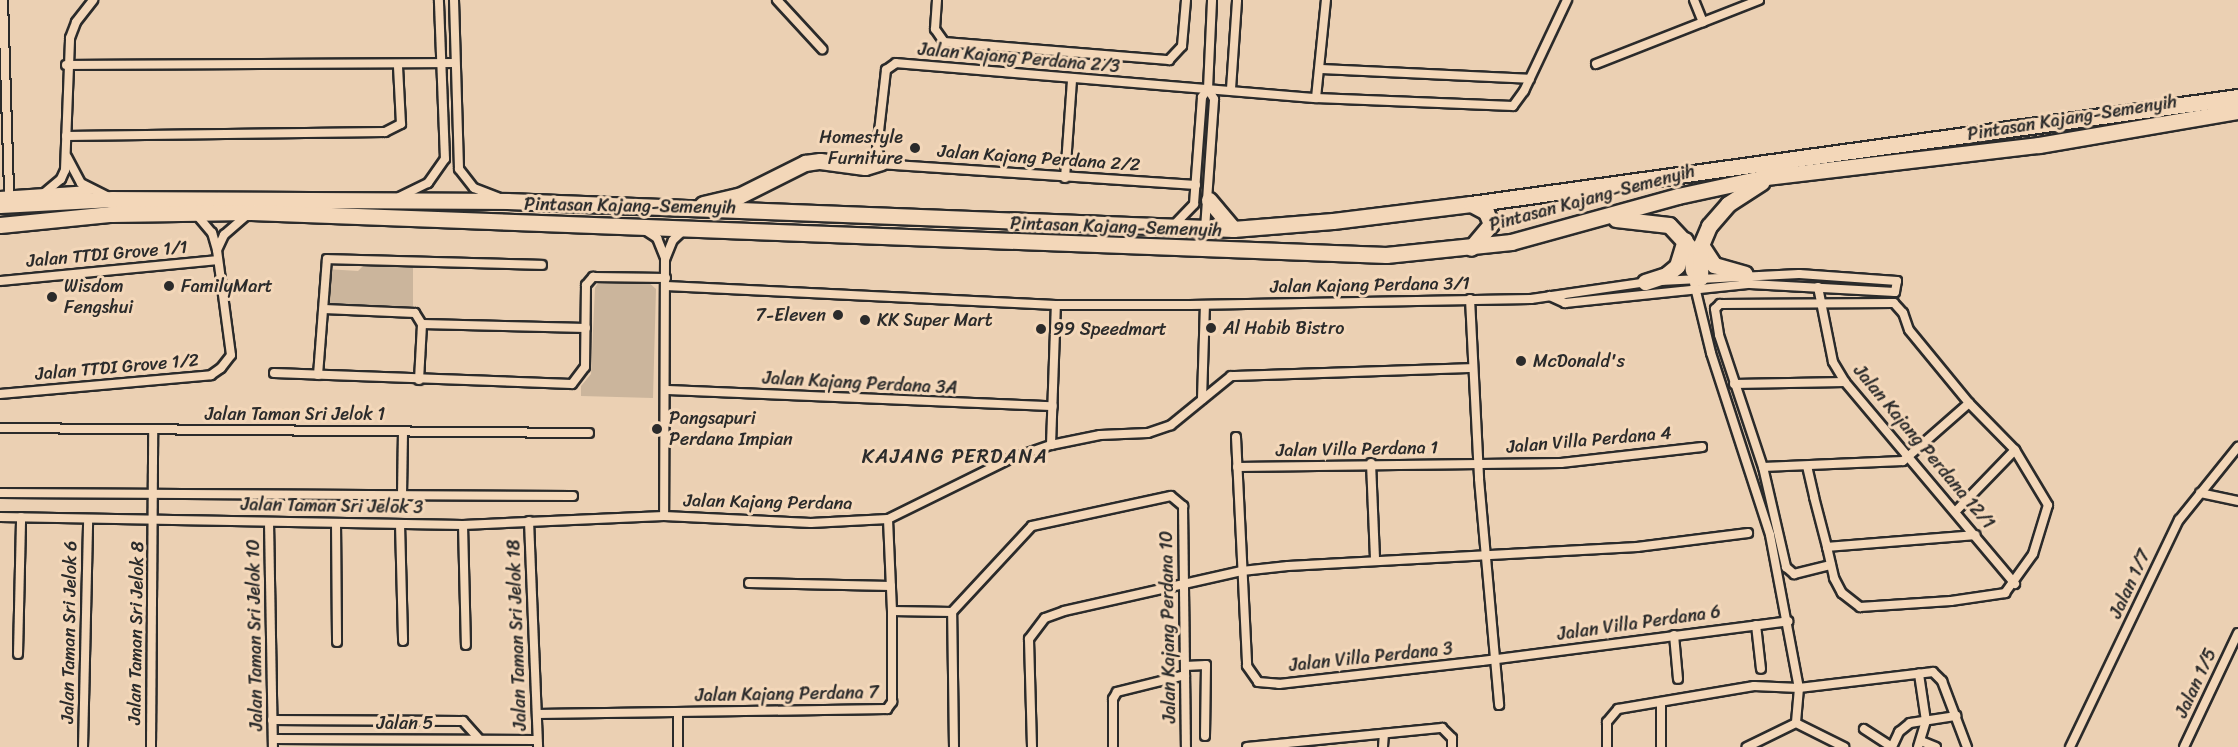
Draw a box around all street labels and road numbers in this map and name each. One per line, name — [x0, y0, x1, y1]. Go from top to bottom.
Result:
street label: Jalan Kajang Perdana 2/3 — [917, 38, 1121, 78]
street label: Pintasan Kajang-Semenyih — [1966, 91, 2178, 145]
street label: Jalan Kajang Perdana 2/2 — [937, 140, 1141, 176]
street label: Pintasan Kajang-Semenyih — [1487, 160, 1697, 236]
street label: Pintasan Kajang-Semenyih — [524, 193, 736, 219]
street label: Pintasan Kajang-Semenyih — [1010, 213, 1222, 241]
street label: Jalan TTDI Grove 1/1 — [25, 236, 189, 272]
street label: Jalan Kajang Perdana 3/1 — [1270, 272, 1470, 298]
street label: Jalan TTDI Grove 1/2 — [34, 349, 200, 385]
street label: Jalan Kajang Perdana 12/1 — [1849, 360, 1999, 534]
street label: Jalan Kajang Perdana 3A — [762, 367, 958, 399]
street label: Jalan Taman Sri Jelok 1 — [204, 403, 386, 425]
street label: Jalan Villa Perdana 4 — [1505, 422, 1673, 458]
street label: Jalan Villa Perdana 1 — [1275, 437, 1439, 461]
street label: Jalan Kajang Perdana — [683, 490, 853, 514]
street label: Jalan Taman Sri Jelok 3 — [239, 494, 425, 518]
street label: Jalan Kajang Perdana 10 — [1156, 530, 1180, 724]
street label: Jalan Taman Sri Jelok 10 — [243, 538, 267, 732]
street label: Jalan Taman Sri Jelok 18 — [503, 538, 531, 732]
street label: Jalan Taman Sri Jelok 6 — [57, 539, 81, 725]
street label: Jalan Taman Sri Jelok 8 — [124, 540, 148, 726]
street label: Jalan 1/7 — [2105, 546, 2155, 622]
street label: Jalan Villa Perdana 6 — [1556, 601, 1722, 645]
street label: Jalan Villa Perdana 3 — [1288, 638, 1454, 676]
street label: Jalan 1/5 — [2171, 645, 2221, 721]
street label: Jalan Kajang Perdana 7 — [695, 682, 879, 706]
street label: Jalan 5 — [376, 712, 434, 734]

